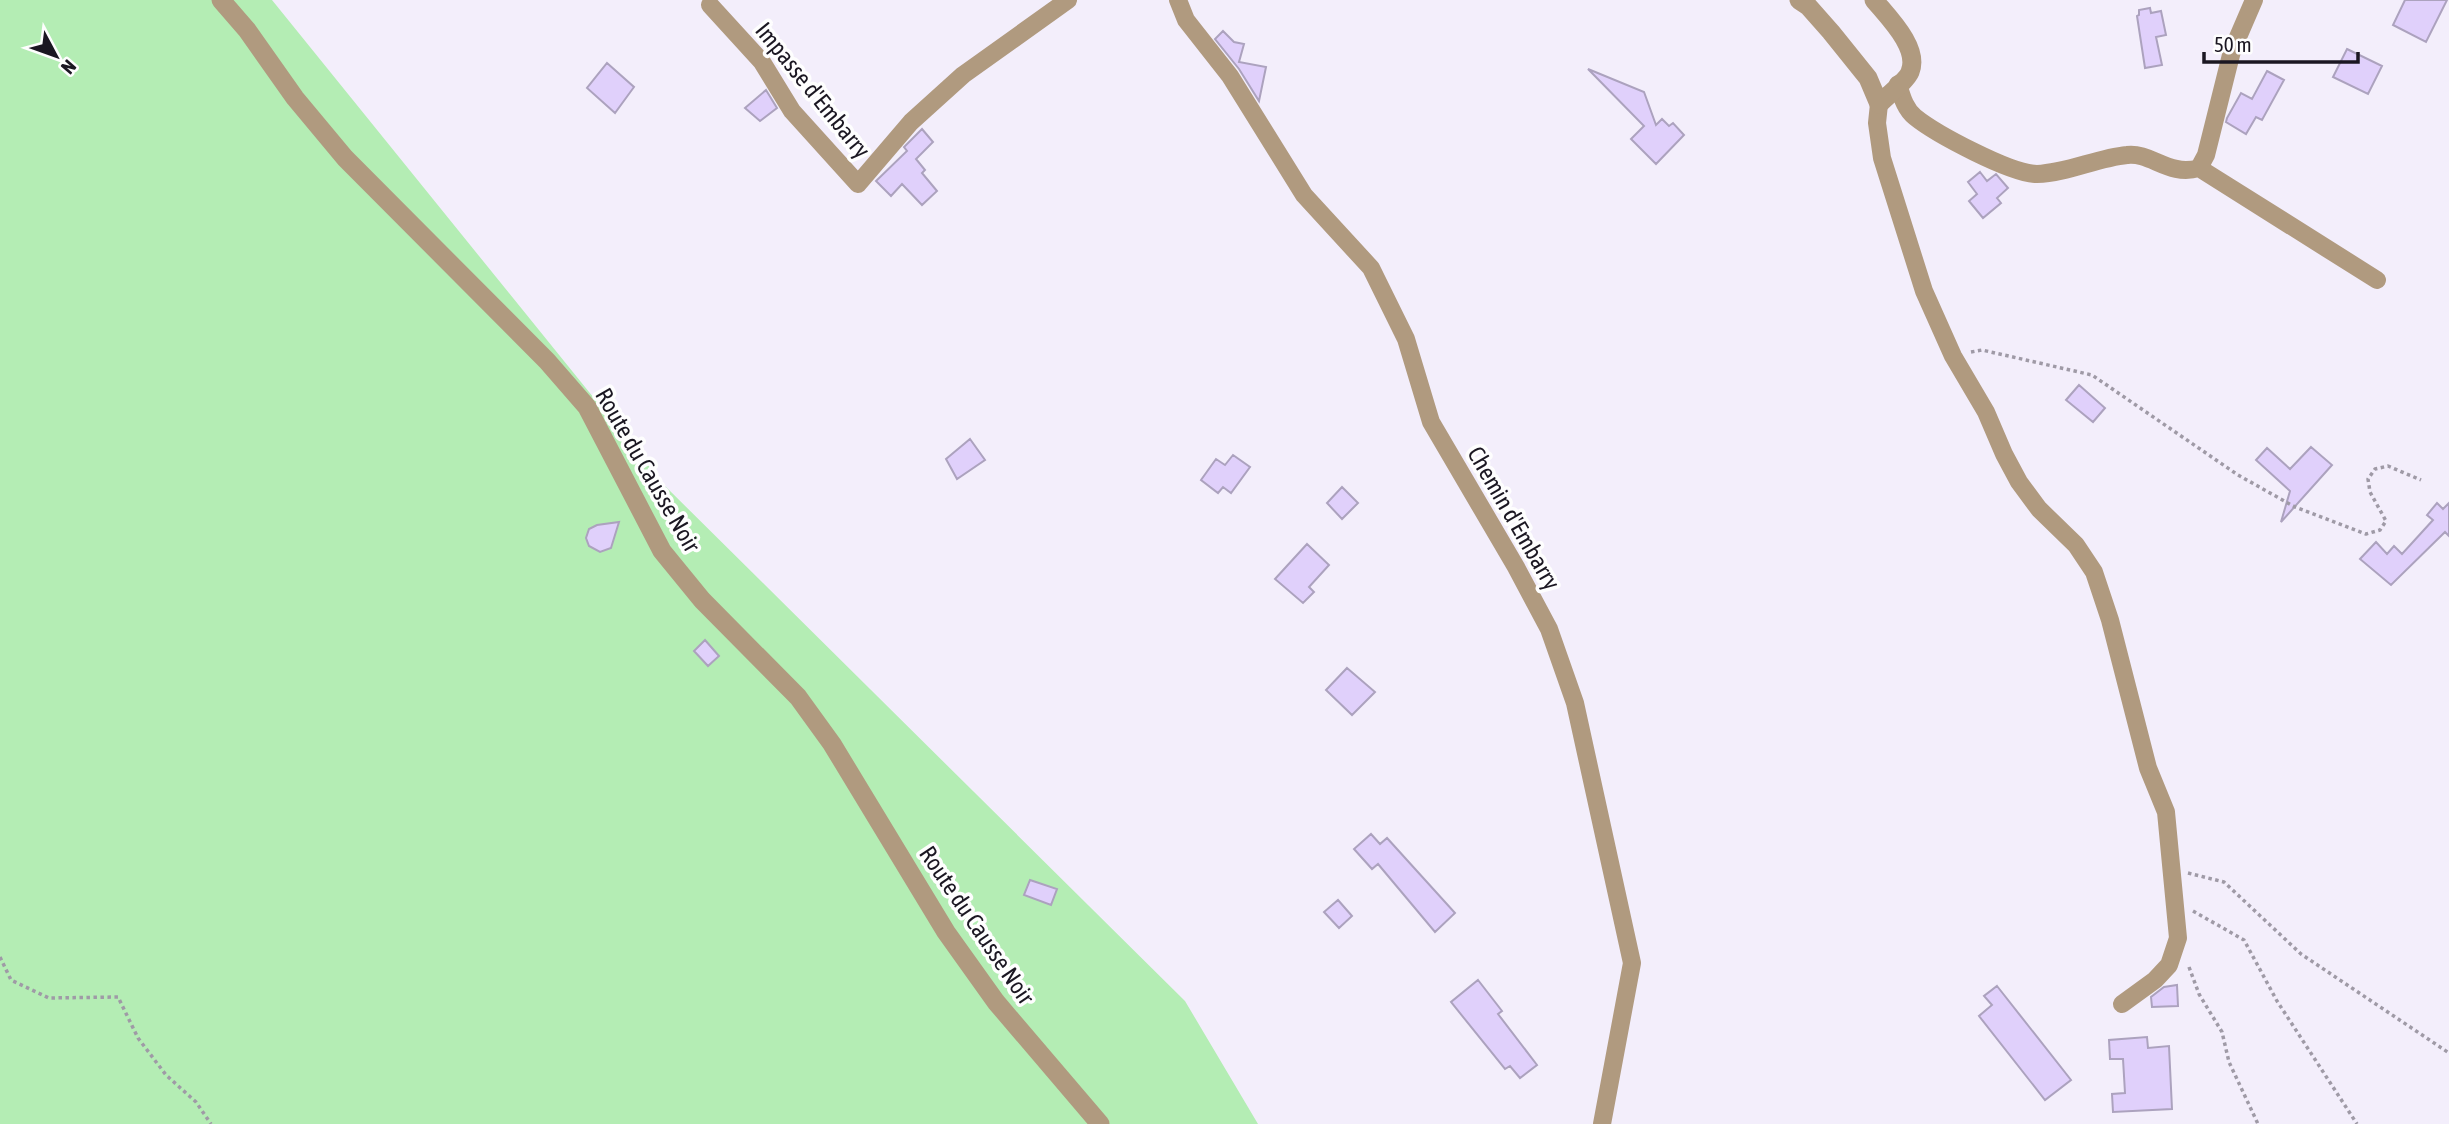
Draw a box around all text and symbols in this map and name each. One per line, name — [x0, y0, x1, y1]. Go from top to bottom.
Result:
street label: Impasse d'Embarry — [750, 17, 876, 163]
north arrow — [21, 21, 91, 91]
scale bar — [2204, 21, 2358, 65]
text: 50 m — [2214, 32, 2252, 56]
text: N — [57, 56, 81, 79]
street label: Route du Causse Noir — [590, 383, 706, 558]
street label: Chemin d'Embarry — [1462, 442, 1566, 594]
street label: Route du Causse Noir — [914, 841, 1040, 1010]

